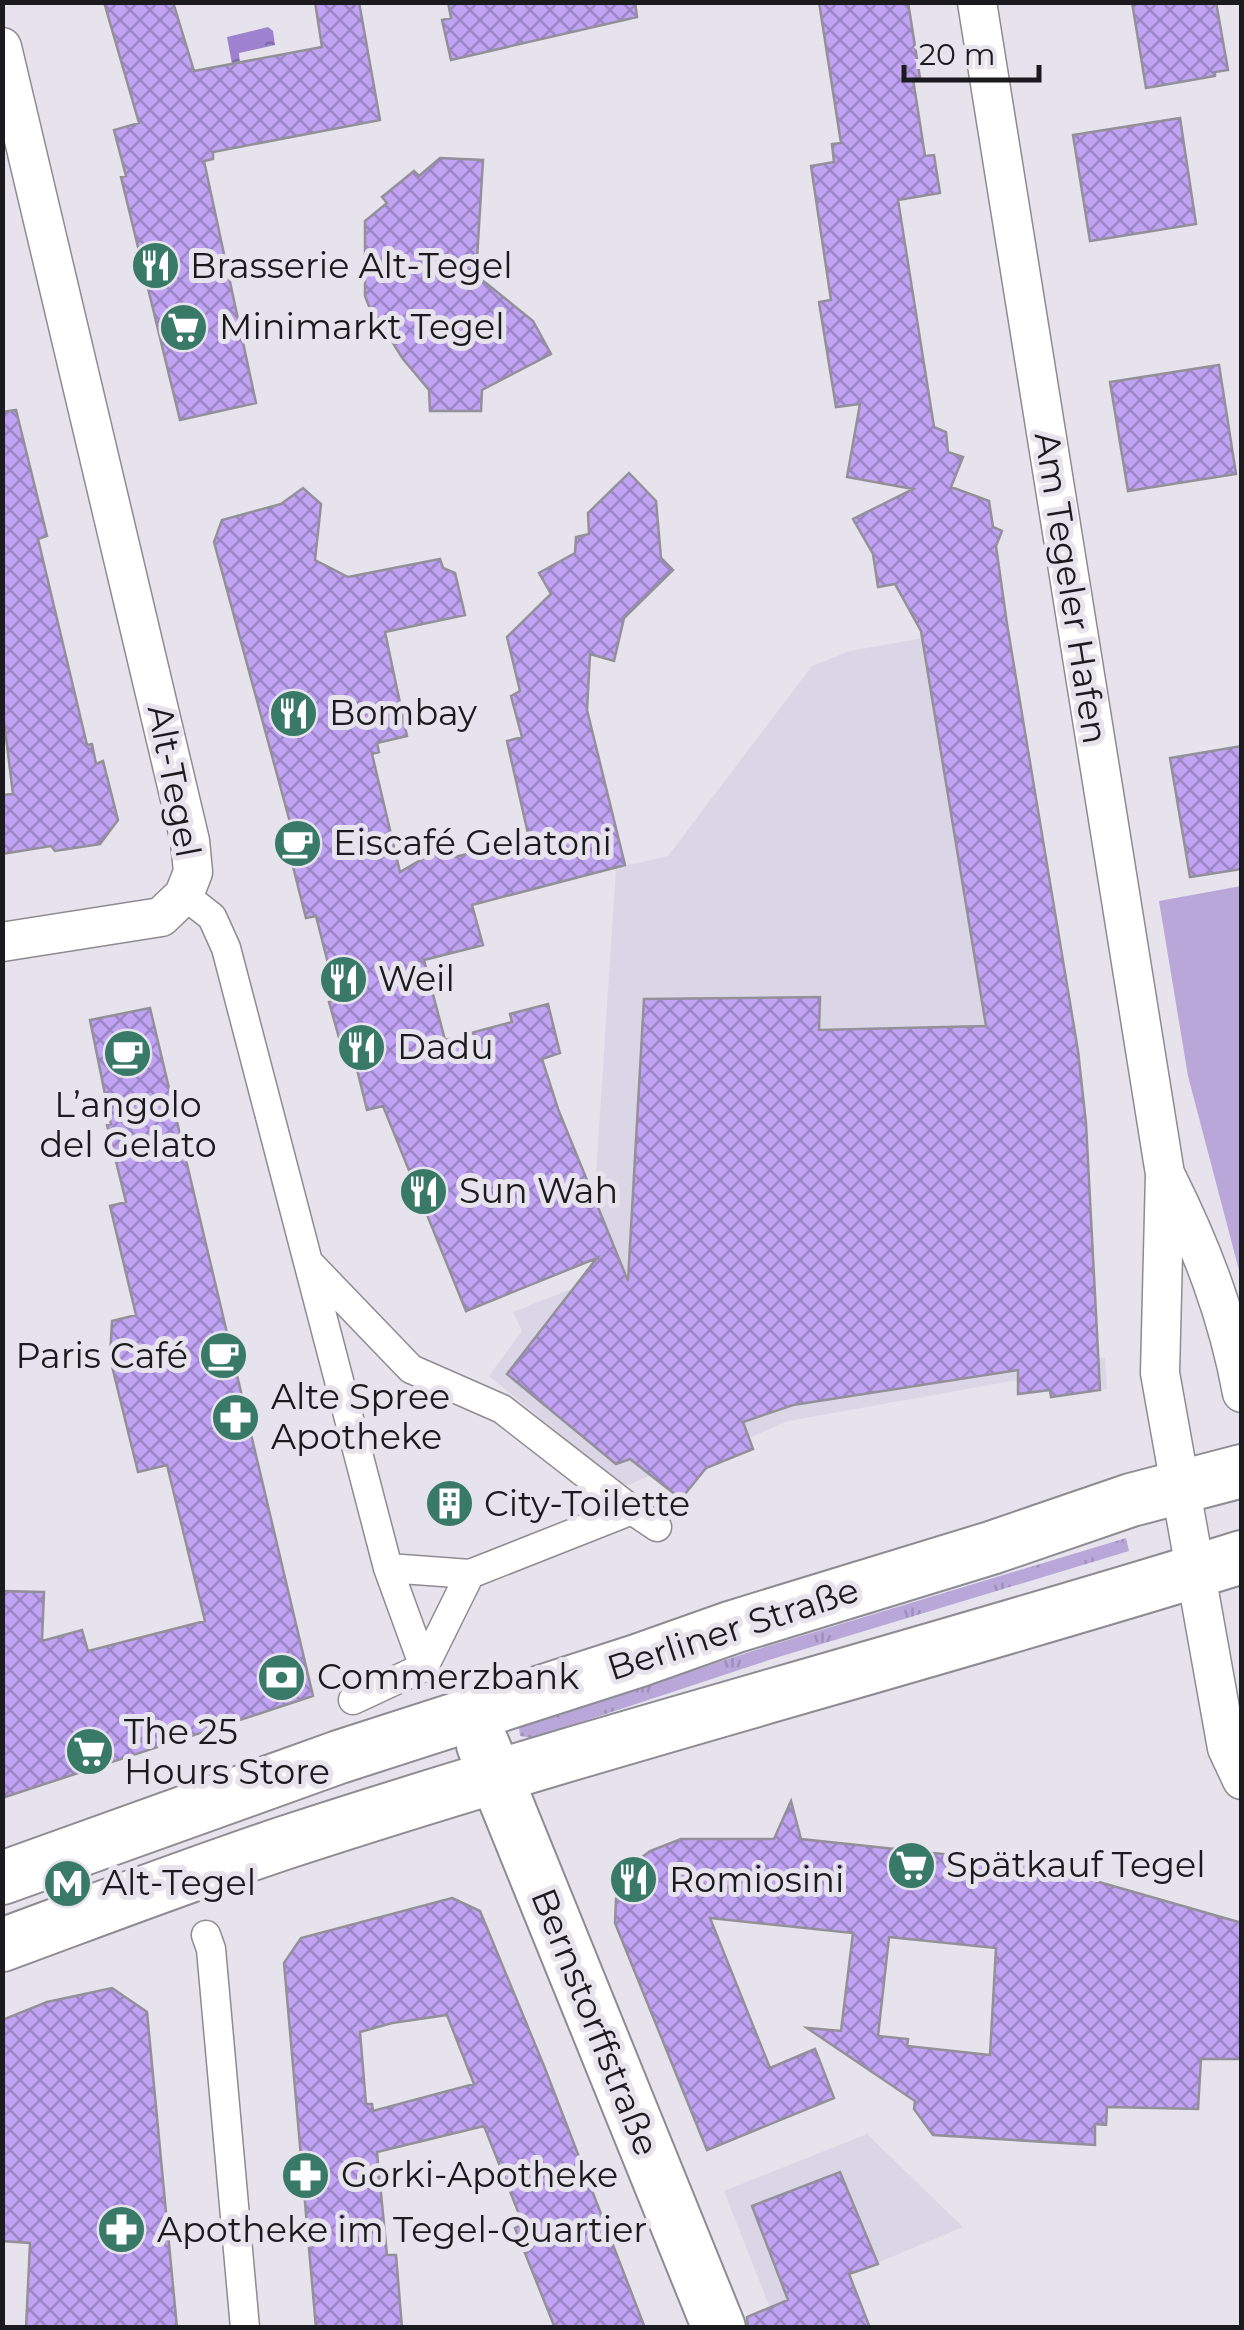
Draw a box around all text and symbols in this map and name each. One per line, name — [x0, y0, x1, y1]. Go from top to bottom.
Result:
scale bar — [904, 20, 1039, 82]
text: 20 m — [919, 36, 996, 73]
restaurant icon: Brasserie Alt-Tegel — [129, 240, 181, 292]
place label: Brasserie Alt-Tegel — [190, 244, 513, 287]
supermarket icon: Minimarkt Tegel — [158, 301, 210, 353]
place label: Minimarkt Tegel — [219, 305, 505, 348]
street label: Am Tegeler Hafen — [1026, 429, 1117, 747]
restaurant icon: Bombay — [268, 687, 320, 739]
place label: Bombay — [329, 691, 477, 734]
street label: Alt-Tegel — [139, 701, 210, 861]
cafe icon: Eiscafé Gelatoni — [272, 817, 324, 869]
place label: Eiscafé Gelatoni — [333, 821, 612, 864]
restaurant icon: Weil — [317, 953, 369, 1005]
place label: Weil — [378, 957, 455, 1000]
restaurant icon: Dadu — [336, 1021, 388, 1073]
place label: Dadu — [397, 1025, 494, 1068]
cafe icon: L’angolo del Gelato — [102, 1027, 154, 1079]
place label: L’angolo del Gelato — [39, 1083, 217, 1166]
restaurant icon: Sun Wah — [398, 1165, 450, 1217]
place label: Sun Wah — [459, 1169, 618, 1212]
cafe icon: Paris Café — [197, 1330, 249, 1382]
place label: Paris Café — [15, 1334, 188, 1377]
place label: Alte Spree Apotheke — [271, 1375, 450, 1458]
pharmacy icon: Alte Spree Apotheke — [210, 1391, 262, 1443]
building icon: City-Toilette — [423, 1478, 475, 1530]
place label: City-Toilette — [484, 1482, 690, 1525]
street label: Berliner Straße — [602, 1568, 864, 1689]
bank icon: Commerzbank — [256, 1651, 308, 1703]
place label: Commerzbank — [317, 1655, 579, 1698]
place label: The 25 Hours Store — [124, 1710, 330, 1793]
supermarket icon: The 25 Hours Store — [63, 1726, 115, 1778]
supermarket icon: Spätkauf Tegel — [885, 1839, 937, 1891]
place label: Spätkauf Tegel — [946, 1843, 1206, 1886]
restaurant icon: Romiosini — [608, 1854, 660, 1906]
metro station icon: Alt-Tegel — [41, 1857, 93, 1909]
place label: Romiosini — [669, 1858, 844, 1901]
place label: Alt-Tegel — [102, 1861, 256, 1904]
street label: Bernstorffstraße — [522, 1882, 669, 2162]
pharmacy icon: Gorki-Apotheke — [280, 2149, 332, 2201]
place label: Gorki-Apotheke — [341, 2153, 618, 2196]
pharmacy icon: Apotheke im Tegel-Quartier — [96, 2204, 148, 2256]
place label: Apotheke im Tegel-Quartier — [157, 2208, 647, 2251]

